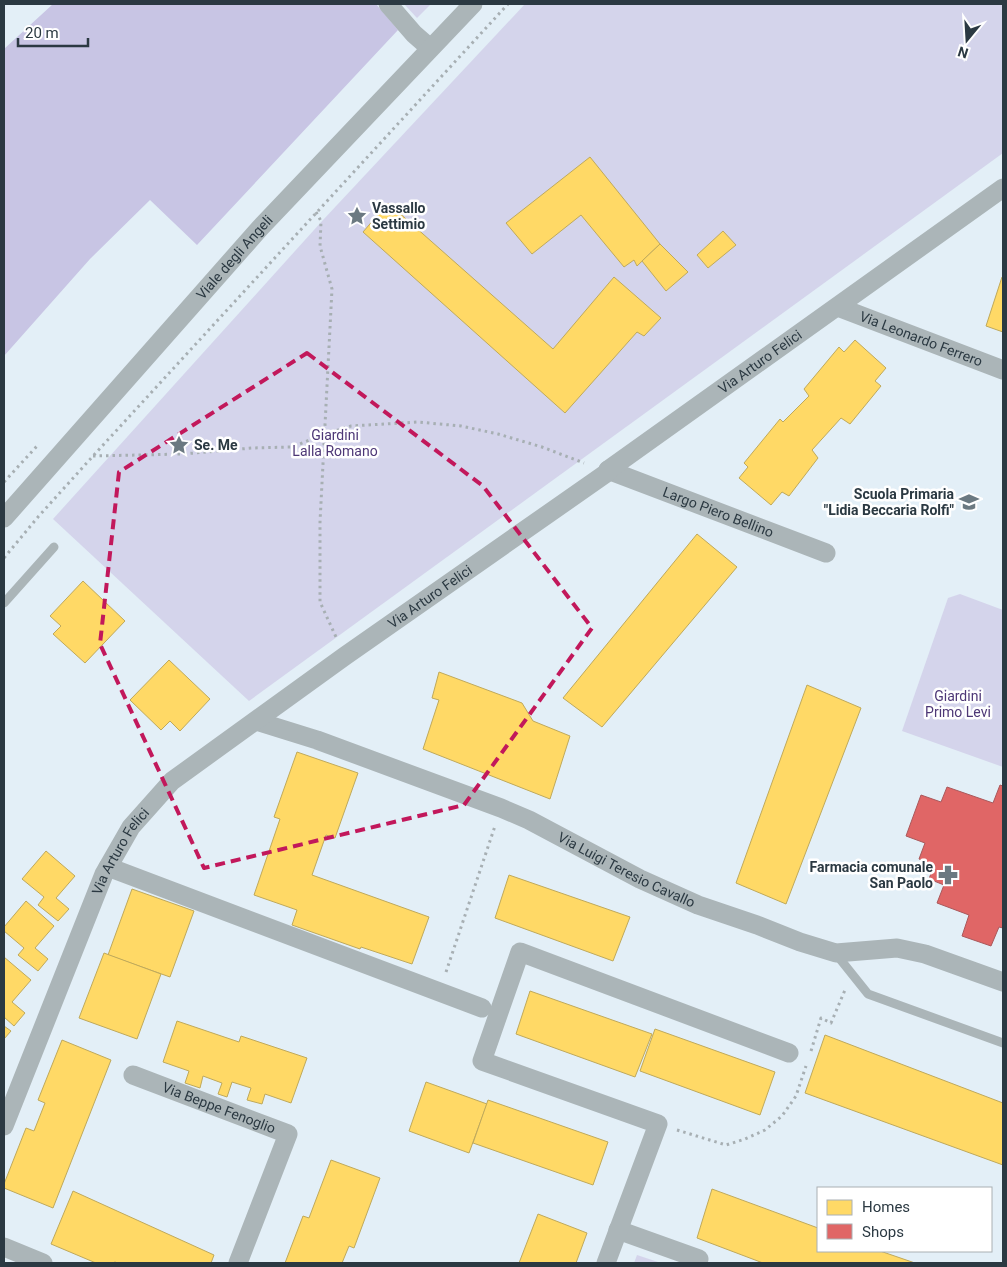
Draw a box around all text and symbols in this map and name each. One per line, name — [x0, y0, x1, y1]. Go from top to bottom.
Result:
scale bar — [18, 15, 88, 47]
north arrow — [942, 15, 992, 65]
text: 20 m — [25, 24, 59, 42]
text: N — [956, 43, 970, 62]
place label: Vassallo Settimio — [372, 200, 426, 232]
place icon: Vassallo Settimio — [346, 205, 368, 227]
street label: Viale degli Angeli — [193, 212, 276, 302]
street label: Via Leonardo Ferrero — [857, 308, 985, 369]
street label: Via Arturo Felici — [715, 326, 805, 397]
park label: Giardini Lalla Romano — [292, 427, 378, 459]
place icon: Se. Me — [168, 434, 190, 456]
place label: Se. Me — [194, 437, 238, 453]
street label: Largo Piero Bellino — [661, 484, 776, 540]
place label: Scuola Primaria "Lidia Beccaria Rolfi" — [824, 486, 955, 518]
school or university icon: Scuola Primaria "Lidia Beccaria Rolfi" — [958, 491, 980, 513]
street label: Via Arturo Felici — [385, 562, 475, 631]
park label: Giardini Primo Levi — [925, 688, 991, 720]
street label: Via Arturo Felici — [89, 805, 152, 897]
street label: Via Luigi Teresio Cavallo — [555, 829, 698, 911]
place label: Farmacia comunale San Paolo — [810, 859, 933, 891]
pharmacy icon: Farmacia comunale San Paolo — [937, 864, 959, 886]
street label: Via Beppe Fenoglio — [160, 1079, 278, 1137]
legend — [817, 1187, 992, 1252]
text: Homes — [862, 1198, 910, 1216]
text: Shops — [862, 1223, 904, 1241]

